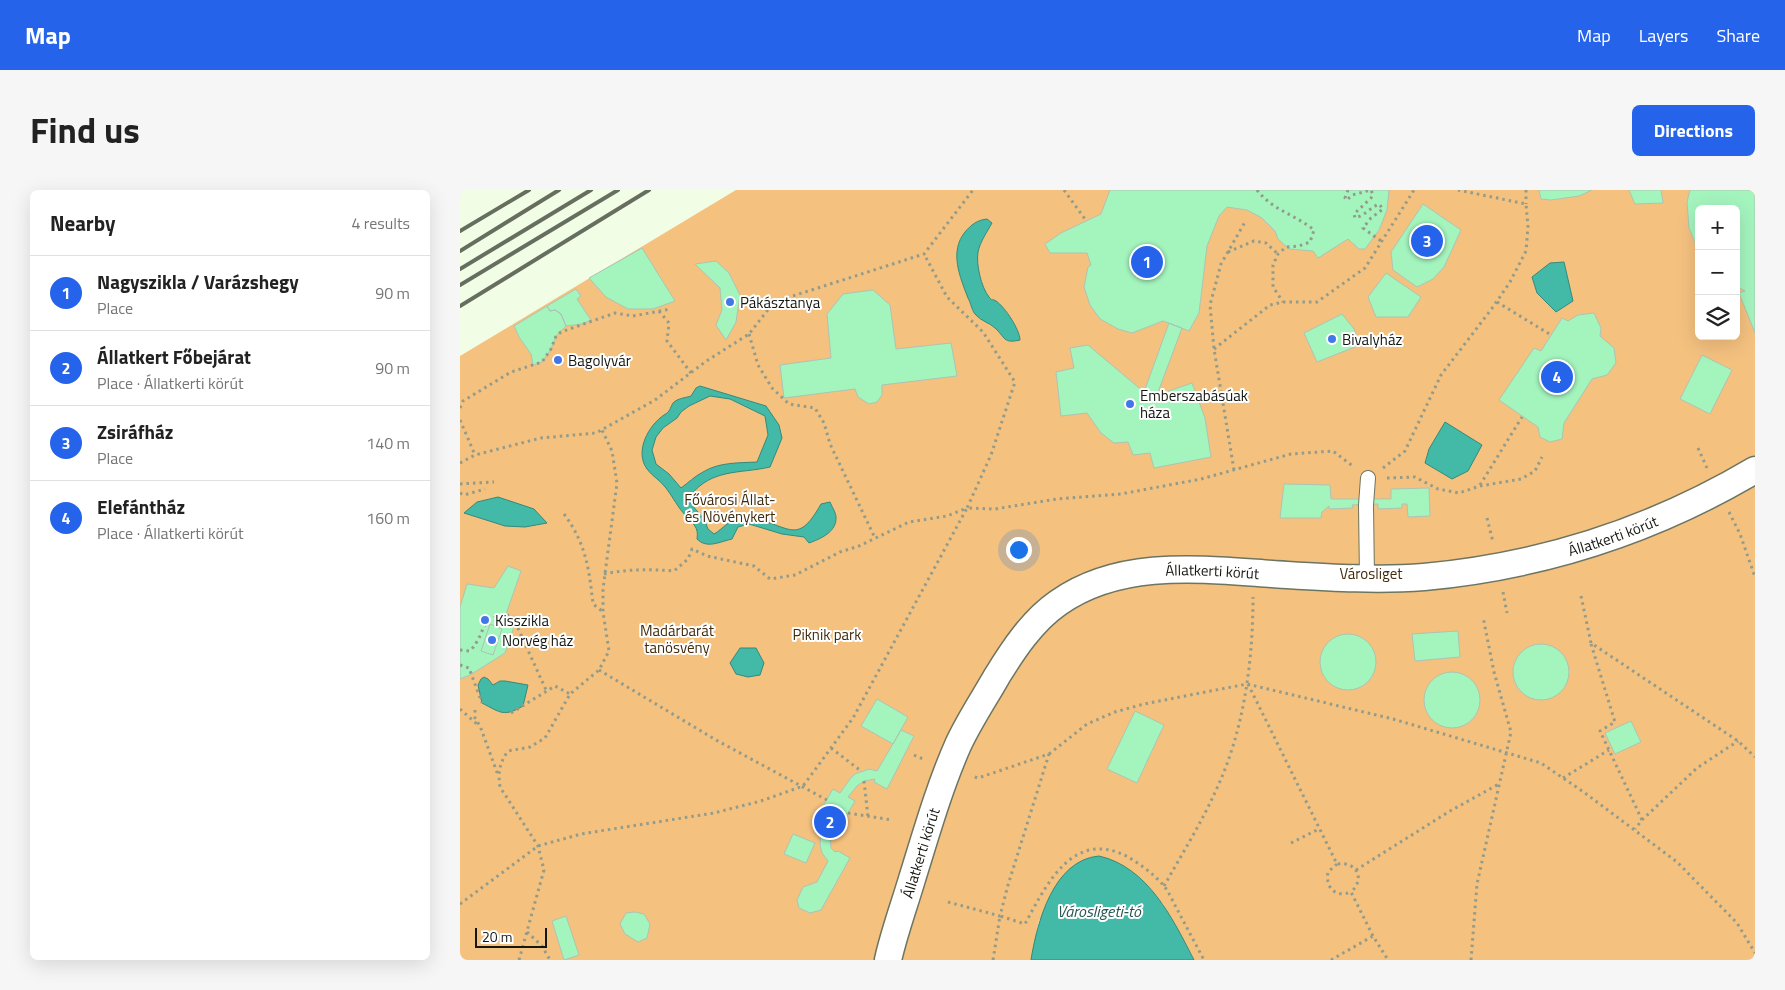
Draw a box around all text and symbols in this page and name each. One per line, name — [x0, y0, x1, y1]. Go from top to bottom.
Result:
text: Map — [25, 17, 71, 53]
text: Map — [1577, 22, 1611, 49]
text: Layers — [1639, 22, 1688, 49]
text: Share — [1716, 22, 1760, 49]
text: Find us — [30, 103, 140, 157]
button: Directions — [1632, 105, 1755, 156]
map controls — [1695, 205, 1740, 340]
button: + — [1695, 205, 1740, 250]
text: Nearby — [50, 207, 115, 239]
text: 4 results — [351, 211, 410, 235]
pin: 3 — [1411, 222, 1443, 260]
pin: 1 — [1131, 243, 1163, 281]
button: − — [1695, 250, 1740, 295]
text: Nagyszikla / Varázshegy — [97, 267, 299, 296]
text: 1 — [62, 281, 70, 305]
text: 90 m — [375, 281, 410, 305]
place label: Pákásztanya — [740, 291, 821, 314]
button: layers — [1695, 295, 1740, 340]
text: Place — [97, 296, 133, 320]
marker: Pákásztanya — [724, 296, 736, 308]
place label: Bivalyház — [1342, 328, 1402, 351]
marker: Bivalyház — [1326, 333, 1338, 345]
text: Állatkert Főbejárat — [97, 342, 251, 371]
place label: Bagolyvár — [568, 349, 631, 372]
marker: Bagolyvár — [552, 354, 564, 366]
text: 2 — [62, 356, 70, 380]
text: 90 m — [375, 356, 410, 380]
pin: 4 — [1541, 358, 1573, 396]
text: Place · Állatkerti körút — [97, 371, 244, 395]
place label: Emberszabásúak háza — [1140, 384, 1248, 424]
marker: Emberszabásúak háza — [1124, 398, 1136, 410]
text: Zsiráfház — [97, 417, 173, 446]
text: 3 — [62, 431, 70, 455]
text: 140 m — [366, 431, 410, 455]
text: Place — [97, 446, 133, 470]
park label: Fővárosi Állat- és Növénykert — [684, 488, 776, 528]
text: Elefántház — [97, 492, 185, 521]
text: 4 — [62, 506, 70, 530]
text: 160 m — [366, 506, 410, 530]
street label: Állatkerti körút — [1565, 509, 1662, 562]
text: Place · Állatkerti körút — [97, 521, 244, 545]
your location — [1006, 537, 1032, 563]
street label: Állatkerti körút — [1165, 558, 1261, 585]
park label: Városliget — [1339, 562, 1403, 585]
place label: Kisszikla — [495, 609, 550, 632]
marker: Kisszikla — [479, 614, 491, 626]
park label: Madárbarát tanösvény — [640, 619, 715, 659]
park label: Piknik park — [793, 623, 862, 646]
place label: Norvég ház — [502, 629, 573, 652]
marker: Norvég ház — [486, 634, 498, 646]
pin: 2 — [814, 803, 846, 841]
street label: Állatkerti körút — [895, 804, 945, 901]
water label: Városligeti-tó — [1057, 899, 1142, 923]
scale bar — [475, 925, 548, 948]
text: 20 m — [482, 926, 512, 947]

